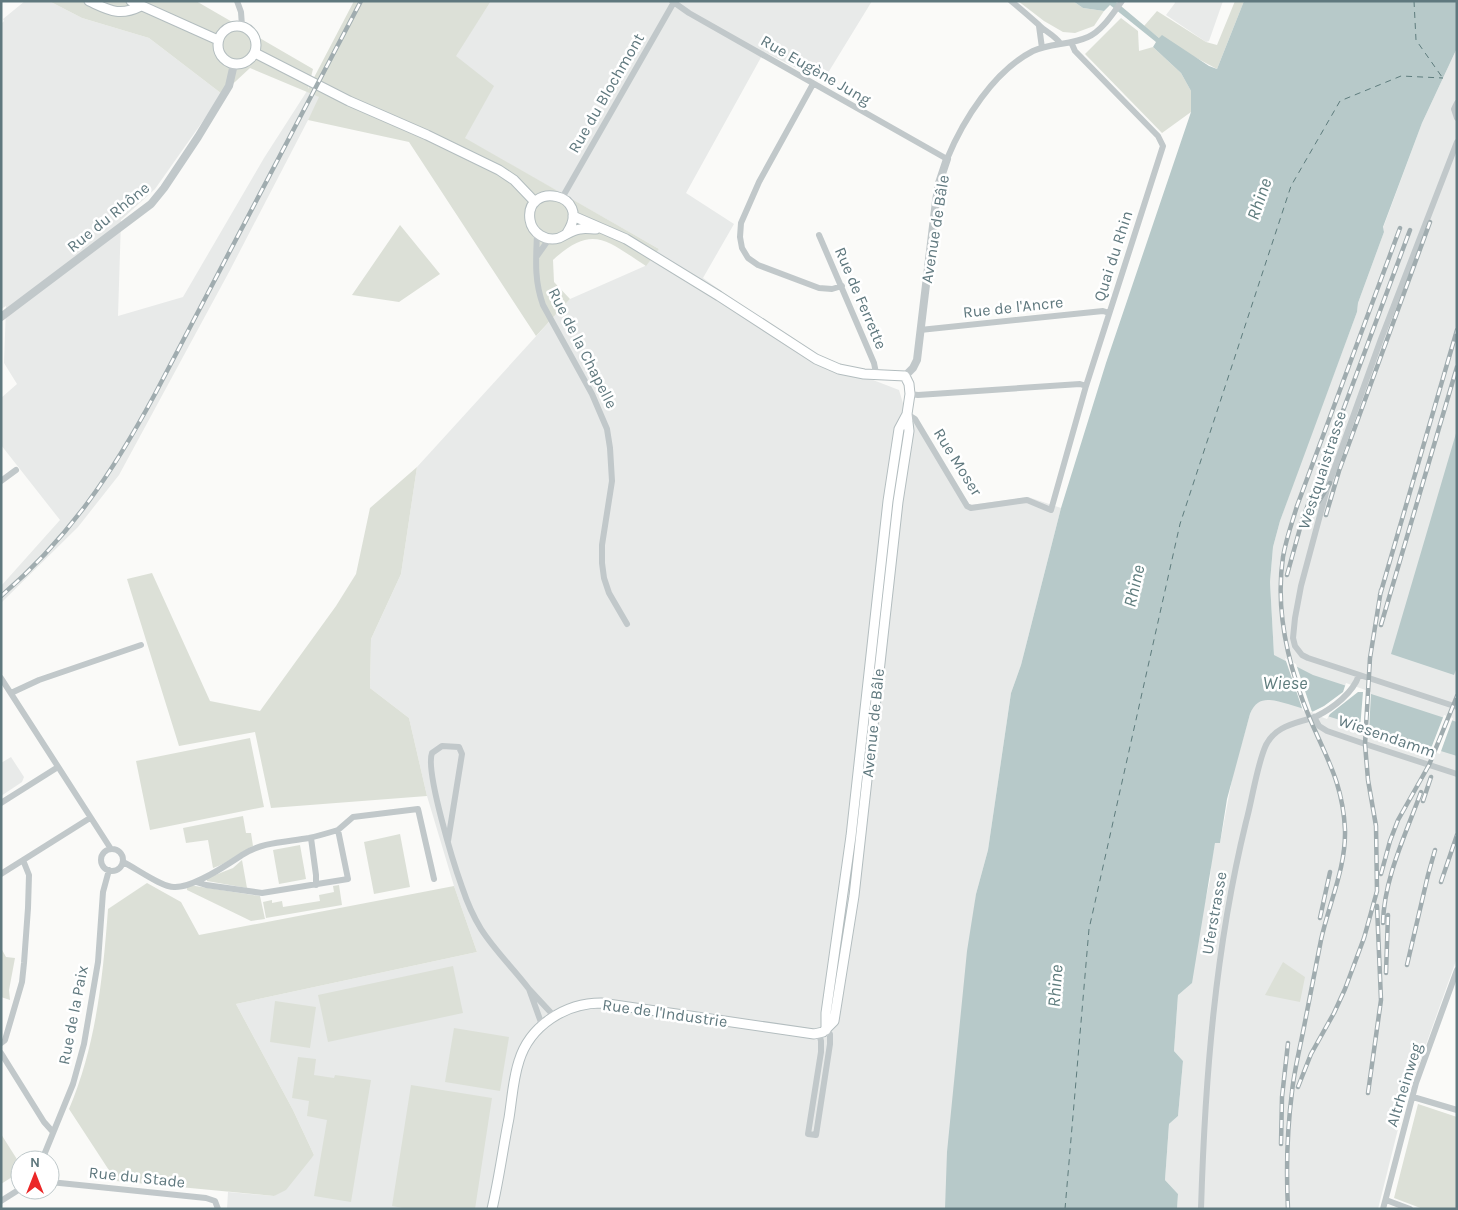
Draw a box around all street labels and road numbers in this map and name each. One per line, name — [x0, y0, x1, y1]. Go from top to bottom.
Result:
street label: Rue du Blochmont — [564, 30, 648, 156]
street label: Rue Eugène Jung — [758, 31, 874, 109]
street label: Avenue de Bâle — [917, 173, 953, 285]
street label: Rue du Rhône — [63, 178, 153, 256]
street label: Quai du Rhin — [1089, 208, 1137, 304]
street label: Rue de Ferrette — [831, 244, 891, 352]
street label: Rue de la Chapelle — [544, 284, 622, 412]
street label: Rue de l'Ancre — [962, 292, 1064, 322]
street label: Westquaistrasse — [1294, 409, 1350, 531]
street label: Rue Moser — [930, 425, 986, 500]
street label: Avenue de Bâle — [858, 668, 888, 778]
street label: Wiesendamm — [1336, 710, 1438, 762]
street label: Uferstrasse — [1197, 870, 1231, 956]
street label: Rue de la Paix — [54, 964, 92, 1066]
street label: Rue de l'Industrie — [601, 995, 729, 1031]
street label: Altrheinweg — [1382, 1041, 1426, 1129]
street label: Rue du Stade — [88, 1162, 186, 1192]

